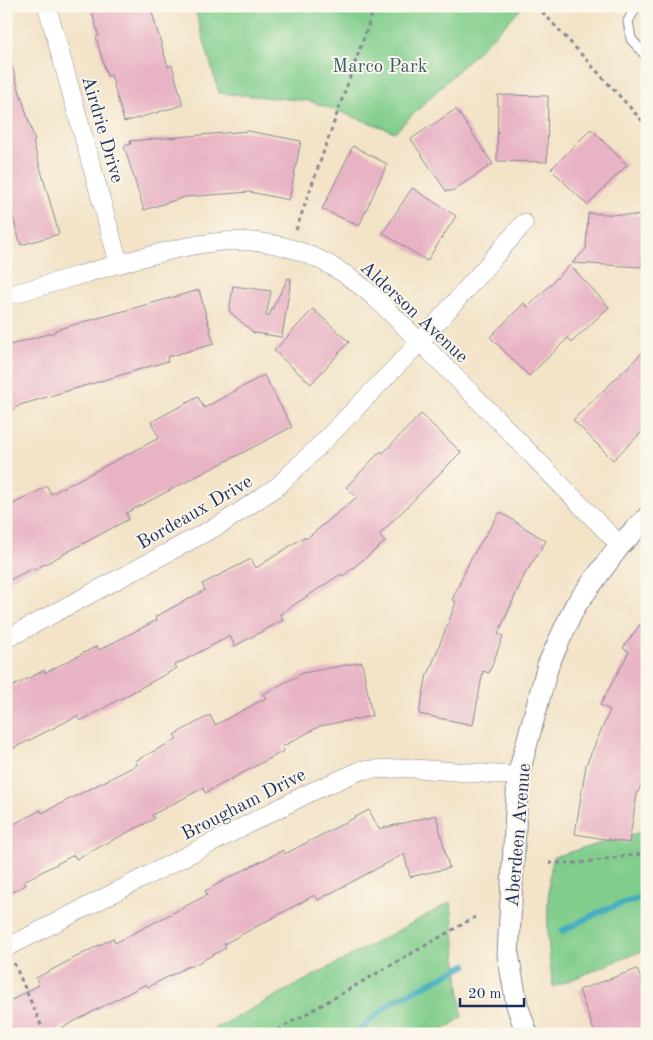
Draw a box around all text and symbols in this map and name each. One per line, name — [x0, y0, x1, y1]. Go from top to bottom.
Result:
park label: Marco Park — [332, 58, 428, 77]
street label: Airdrie Drive — [77, 74, 126, 185]
street label: Alderson Avenue — [356, 258, 471, 367]
street label: Bordeaux Drive — [134, 473, 256, 554]
street label: Aberdeen Avenue — [504, 763, 535, 908]
street label: Brougham Drive — [179, 766, 309, 845]
scale bar — [460, 975, 524, 1007]
text: 20 m — [468, 987, 502, 1002]

